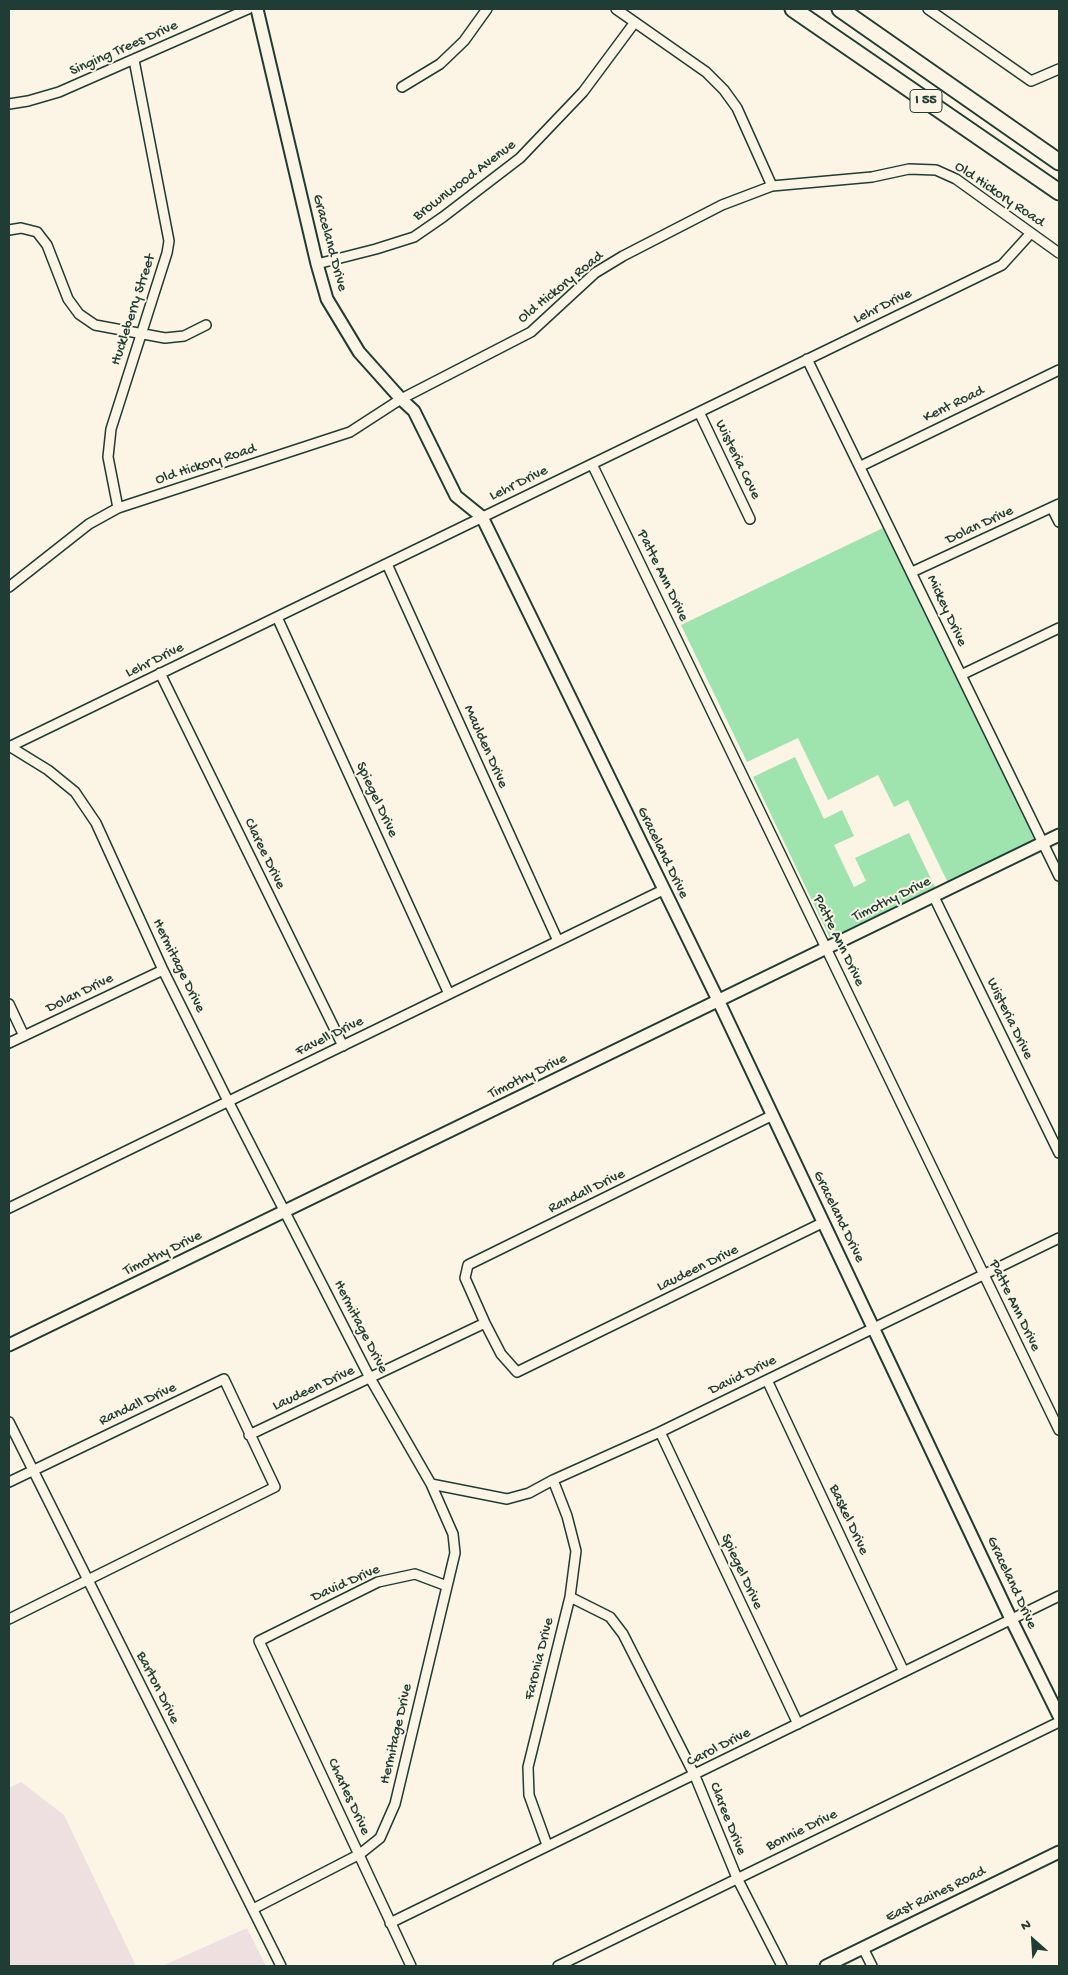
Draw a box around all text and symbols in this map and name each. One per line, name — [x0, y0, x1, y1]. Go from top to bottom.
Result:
street label: Singing Trees Drive — [67, 17, 181, 81]
road number: I 55 — [910, 90, 942, 112]
street label: Brownwood Avenue — [410, 136, 520, 226]
street label: Old Hickory Road — [950, 158, 1048, 232]
street label: Graceland Drive — [307, 193, 351, 293]
street label: Old Hickory Road — [515, 248, 607, 328]
street label: Huckleberry Street — [108, 252, 160, 368]
street label: Lehr Drive — [851, 285, 915, 329]
street label: Kent Road — [921, 383, 987, 427]
street label: Wisteria Cove — [710, 417, 764, 503]
street label: Old Hickory Road — [153, 440, 259, 490]
street label: Lehr Drive — [487, 462, 551, 506]
street label: Dolan Drive — [943, 503, 1017, 549]
street label: Patte Ann Drive — [632, 527, 692, 625]
street label: Mickey Drive — [922, 572, 970, 650]
street label: Lehr Drive — [123, 639, 187, 683]
street label: Maulden Drive — [459, 703, 511, 791]
street label: Spiegel Drive — [351, 759, 401, 841]
street label: Graceland Drive — [632, 804, 692, 902]
street label: Claree Drive — [239, 816, 289, 892]
street label: Timothy Drive — [850, 873, 934, 927]
street label: Patte Ann Drive — [808, 892, 868, 990]
street label: Hermitage Drive — [147, 916, 209, 1016]
street label: Dolan Drive — [43, 970, 117, 1018]
street label: Wisteria Drive — [982, 975, 1036, 1063]
street label: Favell Drive — [293, 1013, 367, 1061]
street label: Timothy Drive — [486, 1050, 570, 1104]
street label: Randall Drive — [546, 1166, 628, 1218]
street label: Graceland Drive — [808, 1168, 868, 1266]
street label: Timothy Drive — [121, 1227, 205, 1281]
street label: Laudeen Drive — [654, 1242, 742, 1296]
street label: Patte Ann Drive — [984, 1257, 1044, 1355]
street label: Hermitage Drive — [329, 1277, 391, 1377]
street label: David Drive — [706, 1352, 780, 1400]
street label: Laudeen Drive — [270, 1362, 358, 1416]
street label: Randall Drive — [96, 1379, 180, 1431]
street label: Baskel Drive — [824, 1482, 872, 1558]
street label: Spiegel Drive — [716, 1531, 766, 1613]
street label: Graceland Drive — [982, 1534, 1040, 1632]
street label: David Drive — [309, 1561, 383, 1607]
street label: Faronia Drive — [521, 1616, 559, 1702]
street label: Barton Drive — [131, 1649, 183, 1727]
street label: Hermitage Drive — [377, 1682, 417, 1786]
street label: Carol Drive — [684, 1724, 754, 1772]
street label: Charles Drive — [322, 1756, 374, 1838]
street label: Claree Drive — [704, 1780, 750, 1858]
street label: Bonnie Drive — [763, 1806, 841, 1856]
street label: East Raines Road — [883, 1863, 989, 1927]
north arrow — [1008, 1915, 1058, 1965]
text: N — [1018, 1916, 1034, 1936]

